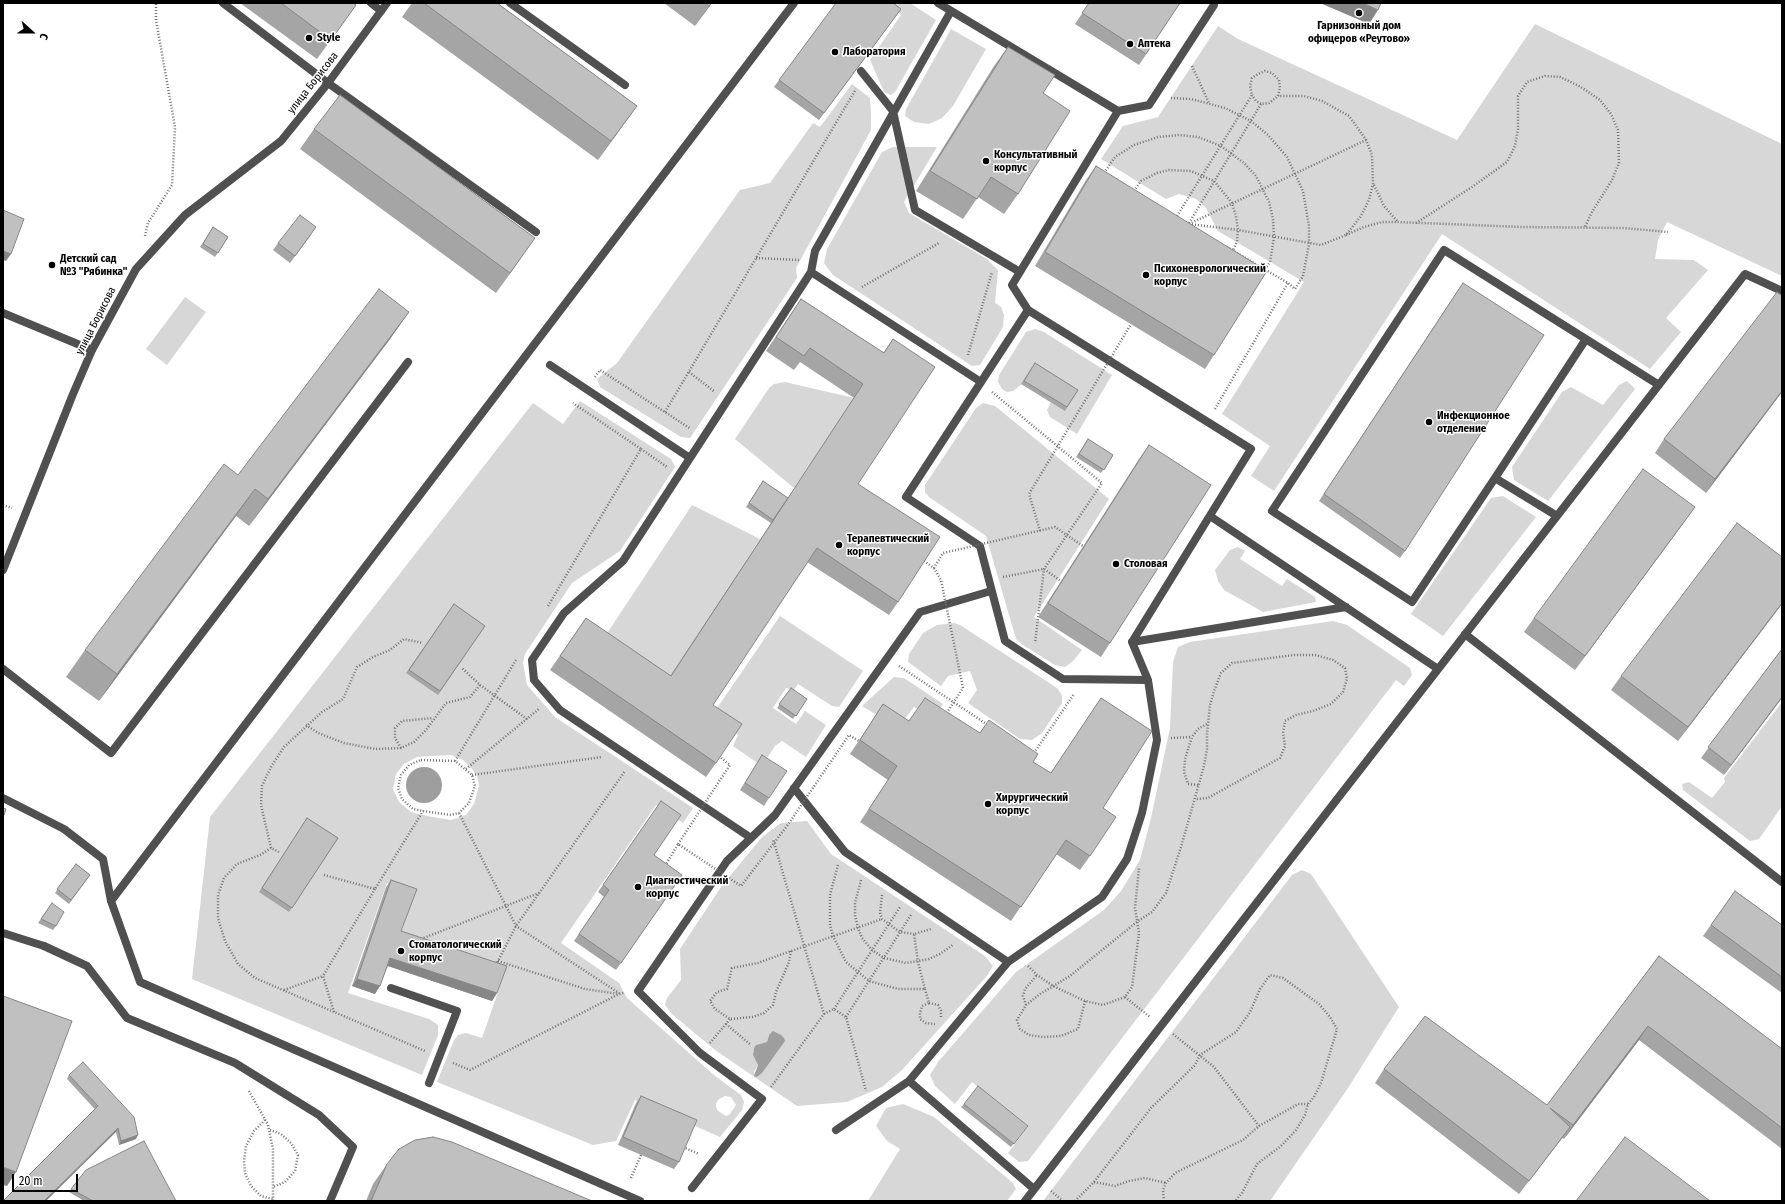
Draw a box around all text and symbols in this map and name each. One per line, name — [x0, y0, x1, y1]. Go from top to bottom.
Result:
marker: Гарнизонный дом офицеров «Реутово» — [1354, 8, 1364, 18]
north arrow — [12, 12, 52, 52]
place label: Гарнизонный дом офицеров «Реутово» — [1308, 19, 1410, 45]
text: С — [37, 31, 51, 41]
place label: Style — [317, 31, 340, 45]
marker: Style — [304, 33, 314, 43]
place label: Аптека — [1138, 37, 1171, 51]
marker: Аптека — [1125, 39, 1135, 49]
place label: Лаборатория — [843, 45, 905, 59]
marker: Лаборатория — [830, 47, 840, 57]
street label: улица Борисова — [285, 50, 341, 116]
place label: Консультативный корпус — [994, 148, 1077, 174]
marker: Консультативный корпус — [981, 156, 991, 166]
place label: Детский сад №3 "Рябинка" — [60, 252, 128, 278]
marker: Детский сад №3 "Рябинка" — [47, 260, 57, 270]
place label: Психоневрологический корпус — [1154, 262, 1266, 288]
marker: Психоневрологический корпус — [1141, 270, 1151, 280]
street label: улица Борисова — [73, 285, 119, 357]
place label: Инфекционное отделение — [1437, 409, 1510, 435]
marker: Инфекционное отделение — [1424, 417, 1434, 427]
place label: Терапевтический корпус — [847, 532, 929, 558]
marker: Терапевтический корпус — [834, 540, 844, 550]
place label: Столовая — [1124, 557, 1168, 571]
marker: Столовая — [1111, 559, 1121, 569]
place label: Хирургический корпус — [996, 791, 1068, 817]
marker: Хирургический корпус — [983, 799, 993, 809]
place label: Диагностический корпус — [646, 874, 728, 900]
marker: Диагностический корпус — [633, 882, 643, 892]
place label: Стоматологический корпус — [409, 938, 502, 964]
marker: Стоматологический корпус — [396, 946, 406, 956]
scale bar — [14, 1166, 80, 1192]
text: 20 m — [19, 1174, 43, 1188]

